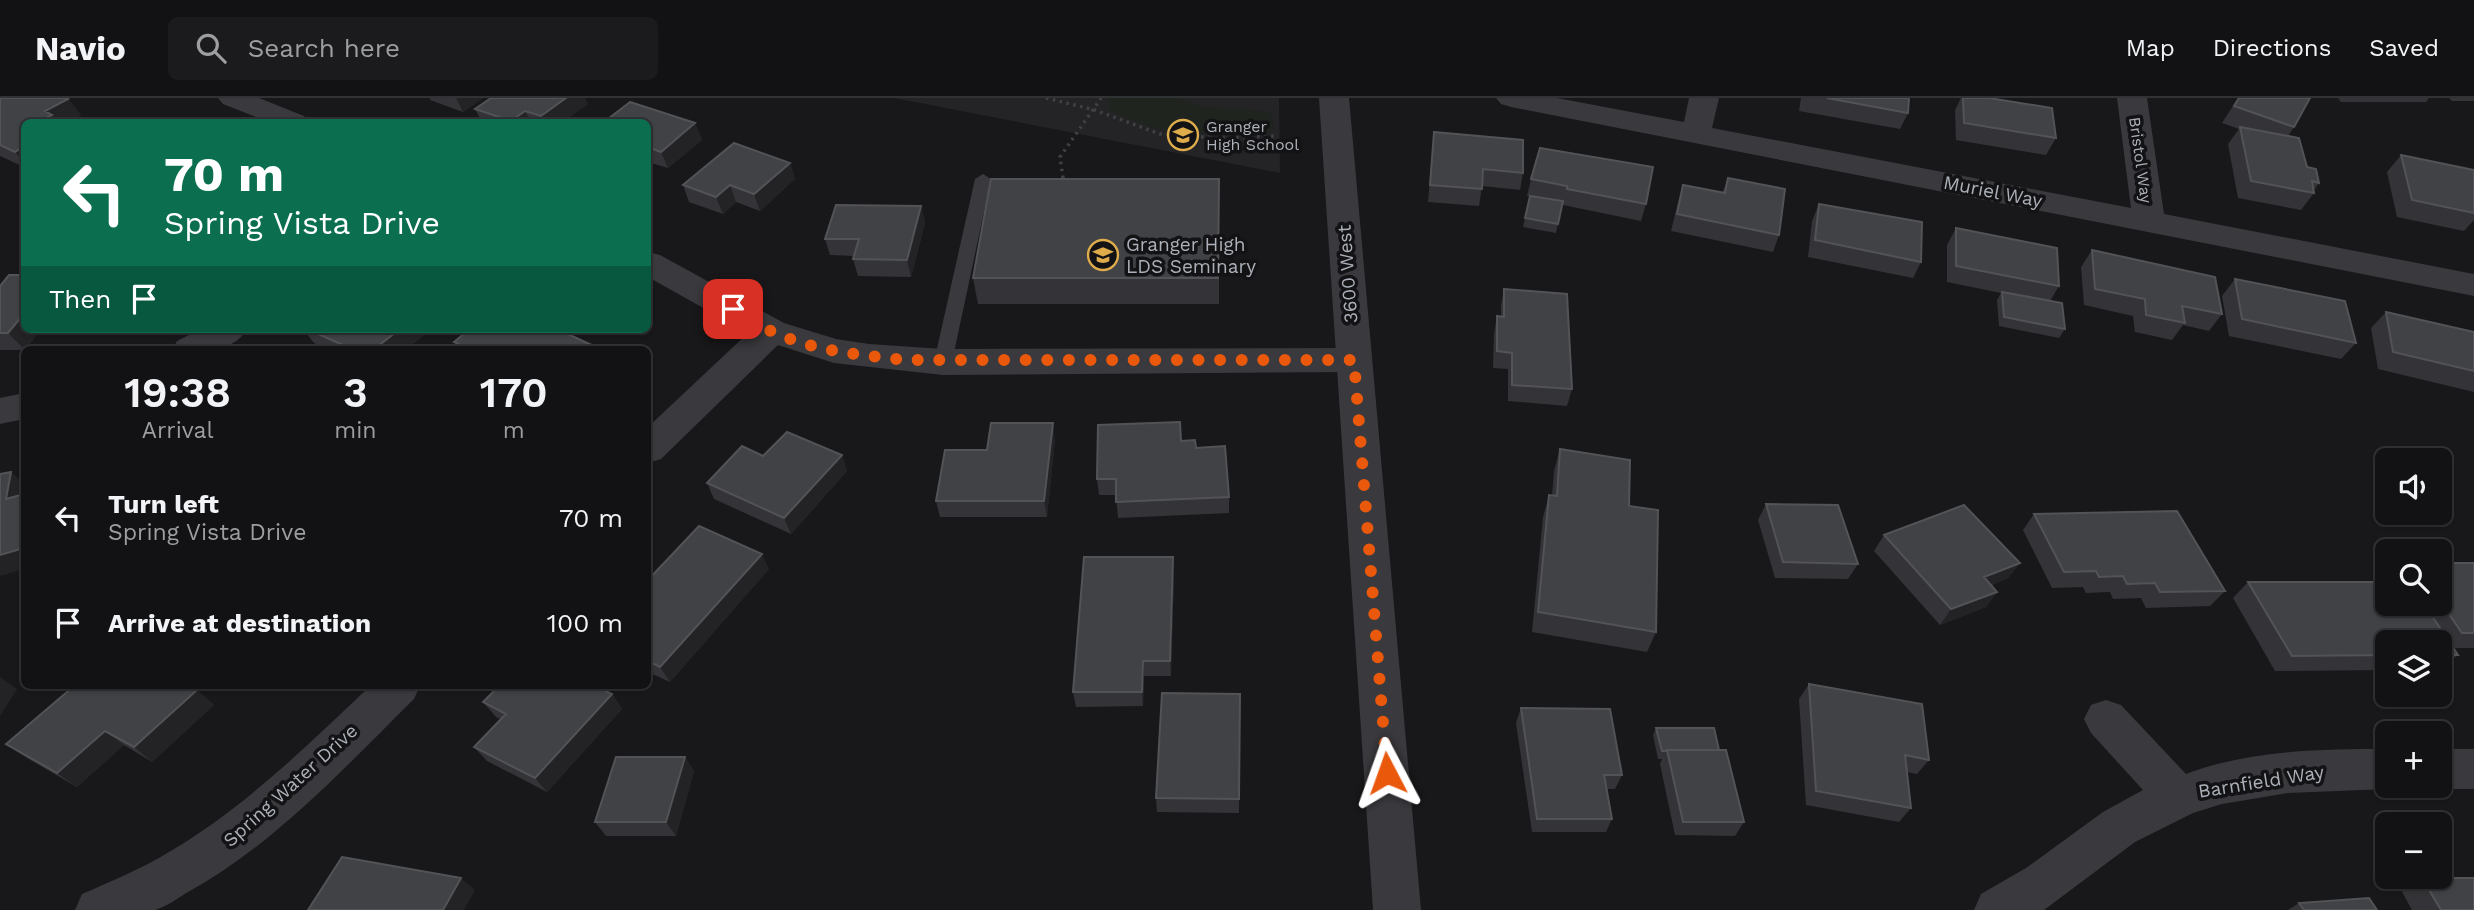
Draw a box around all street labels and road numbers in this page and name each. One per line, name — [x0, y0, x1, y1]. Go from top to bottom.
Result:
street label: Bristol Way — [2125, 116, 2156, 205]
street label: Muriel Way — [1942, 171, 2044, 212]
street label: 3600 West — [1333, 224, 1362, 324]
street label: Spring Water Drive — [219, 719, 362, 852]
street label: Barnfield Way — [2196, 760, 2326, 803]

